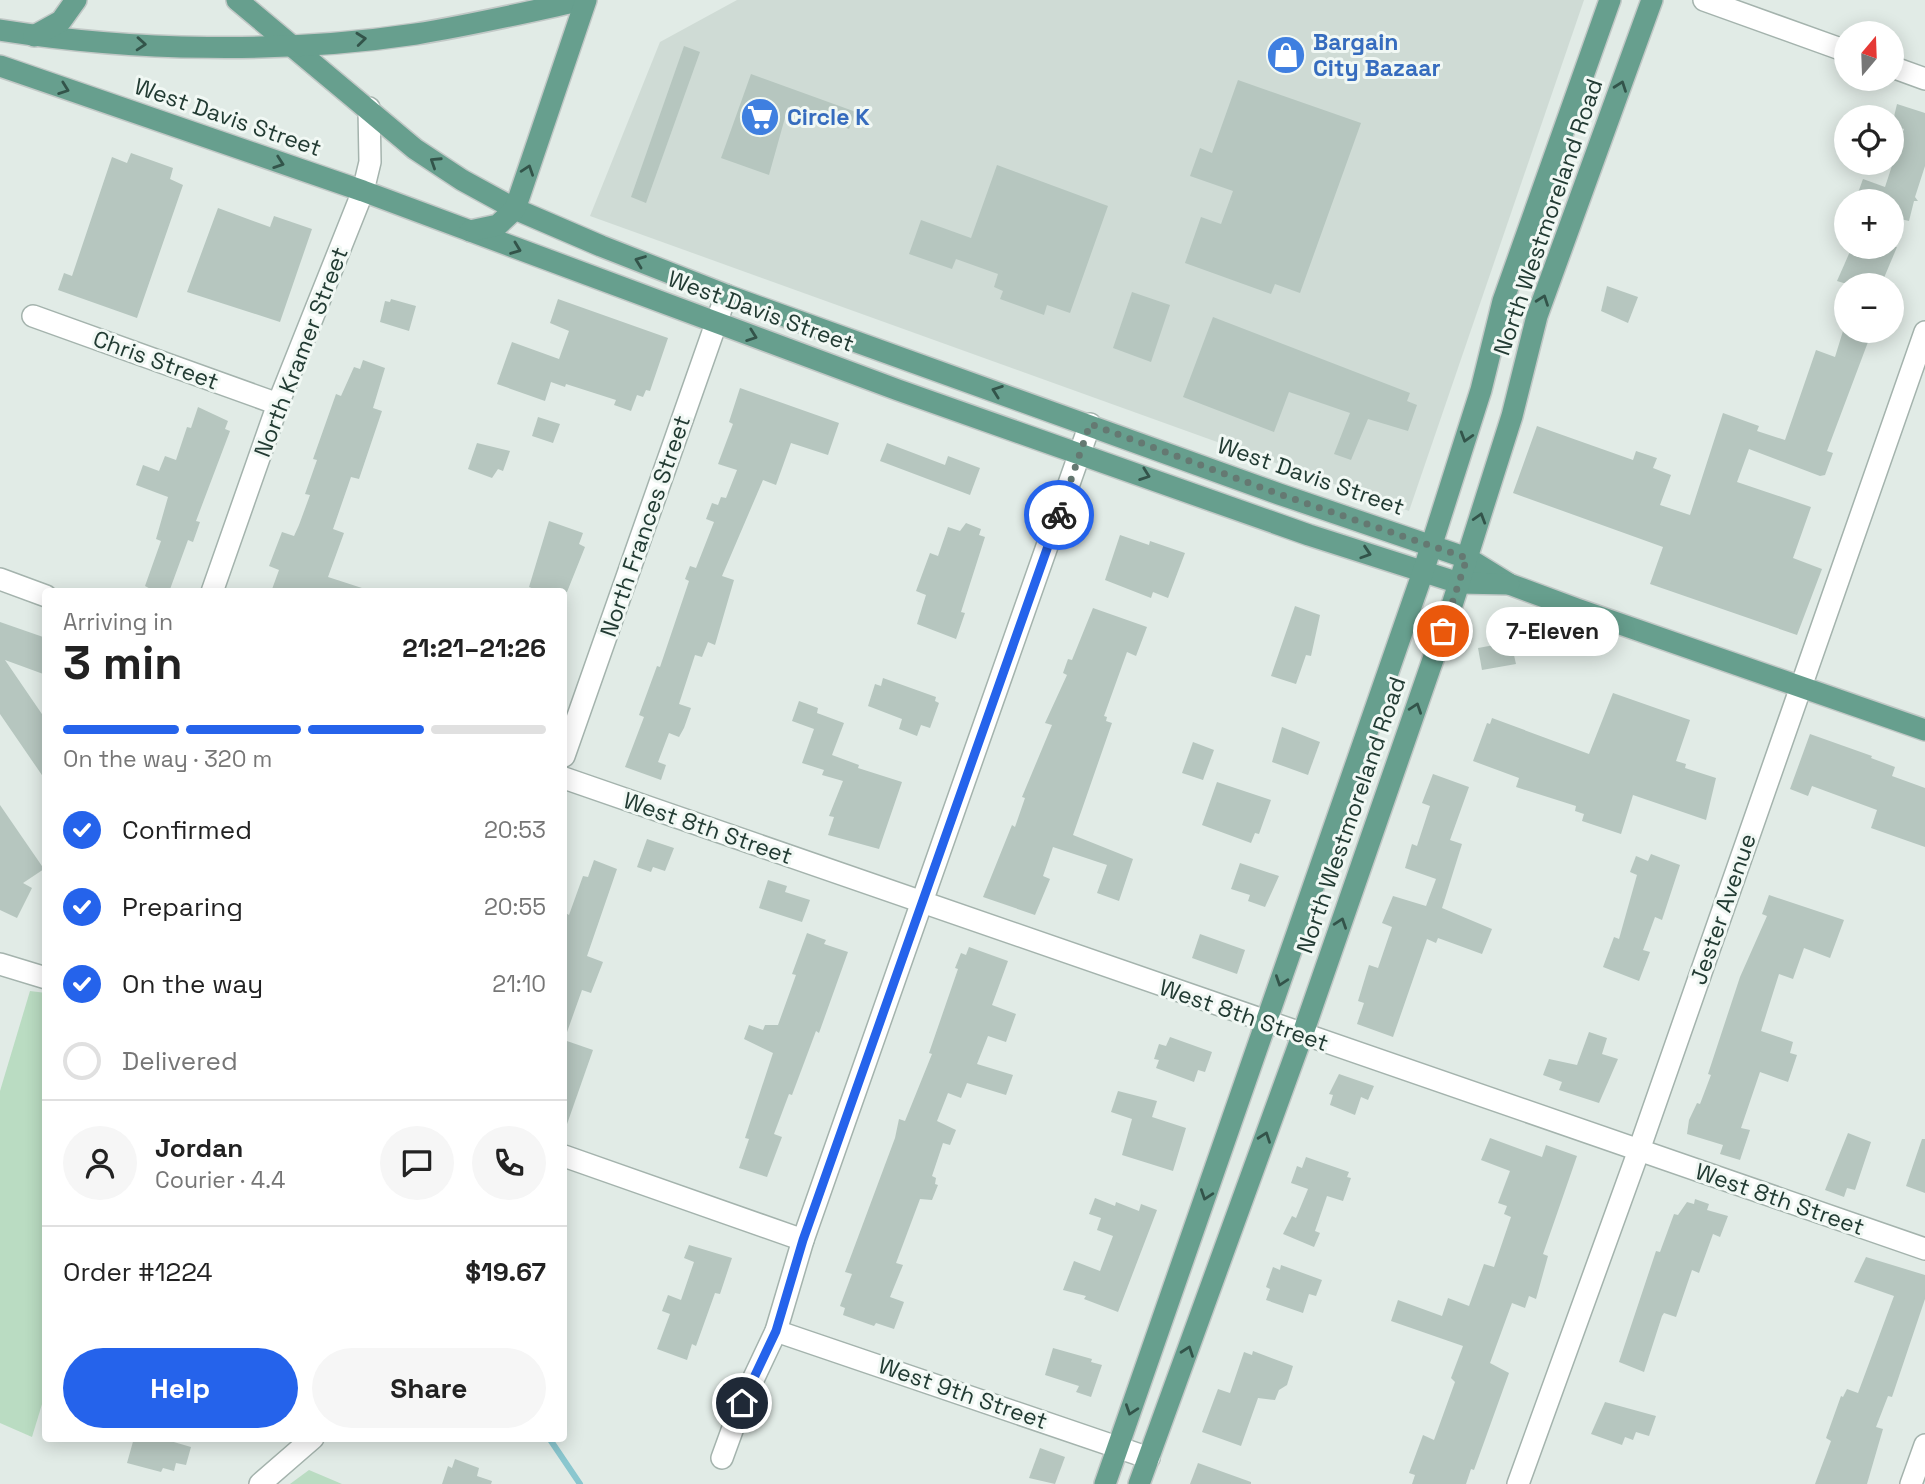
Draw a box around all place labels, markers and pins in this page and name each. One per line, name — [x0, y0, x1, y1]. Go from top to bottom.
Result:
place label: Bargain City Bazaar — [1313, 27, 1441, 83]
shop icon: Bargain City Bazaar — [1265, 34, 1307, 76]
supermarket icon: Circle K — [739, 96, 781, 138]
place label: Circle K — [787, 102, 870, 132]
pin — [1413, 601, 1473, 661]
callout: 7-Eleven — [1485, 606, 1618, 656]
pin — [712, 1373, 772, 1433]

